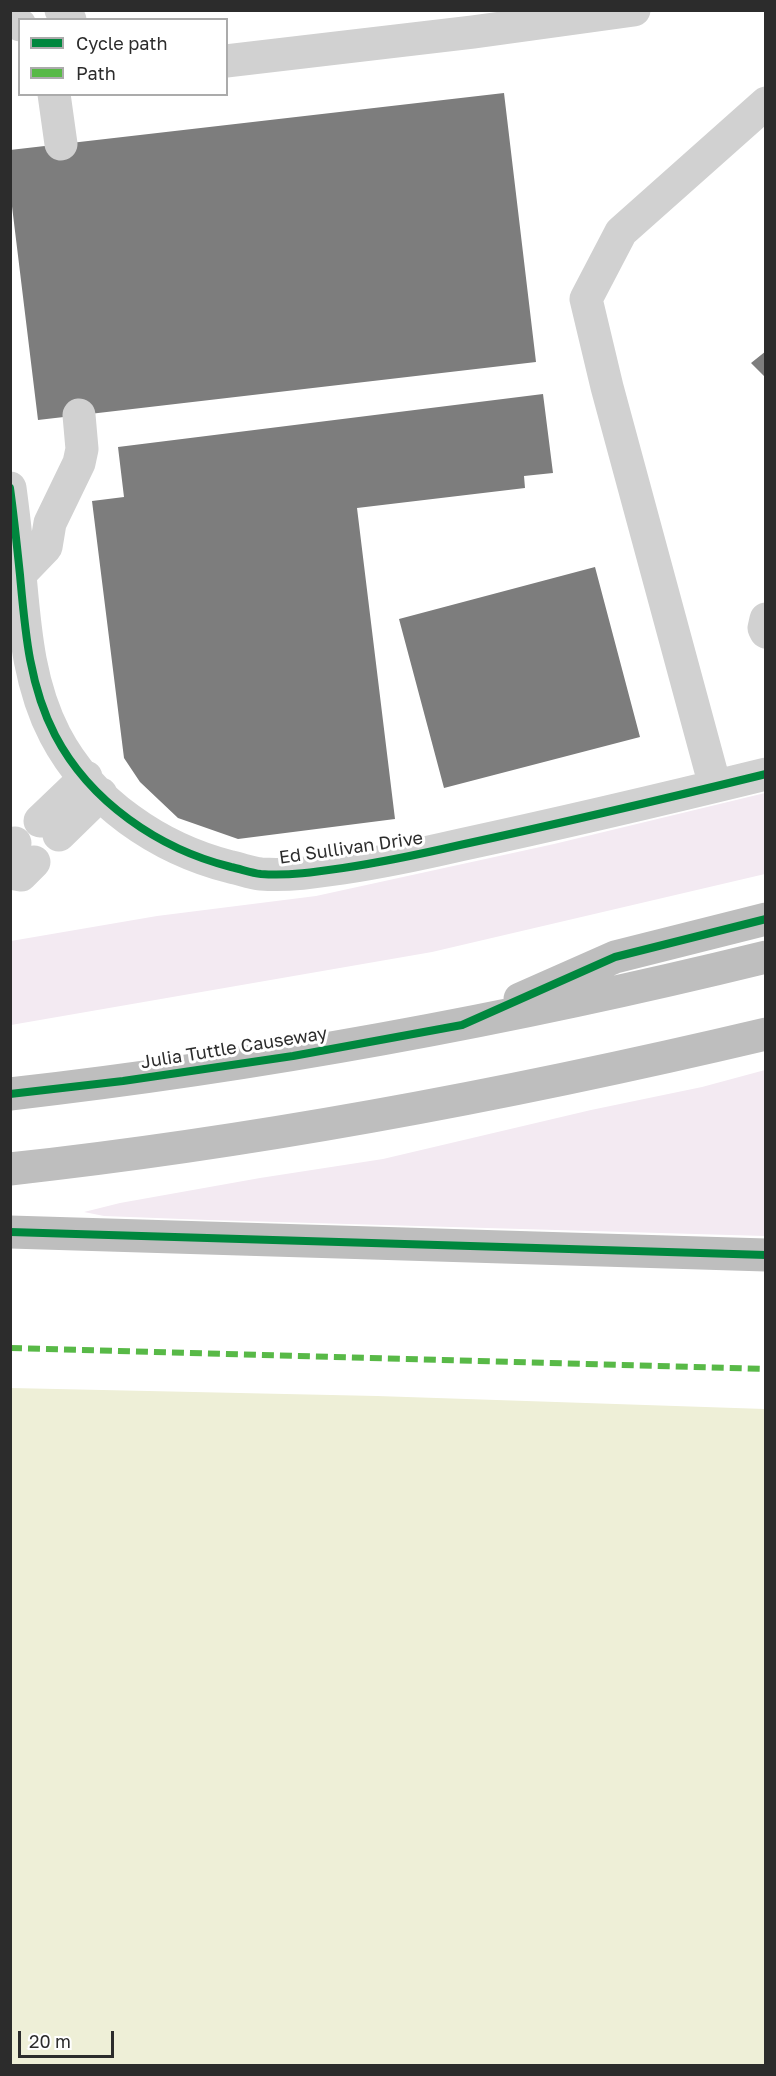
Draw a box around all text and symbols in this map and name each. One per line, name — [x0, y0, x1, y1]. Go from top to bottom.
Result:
legend — [18, 18, 228, 96]
text: Cycle path — [76, 32, 168, 54]
text: Path — [76, 62, 116, 84]
street label: Ed Sullivan Drive — [278, 827, 424, 869]
street label: Julia Tuttle Causeway — [139, 1023, 329, 1073]
scale bar — [21, 2019, 117, 2057]
text: 20 m — [29, 2030, 71, 2052]

